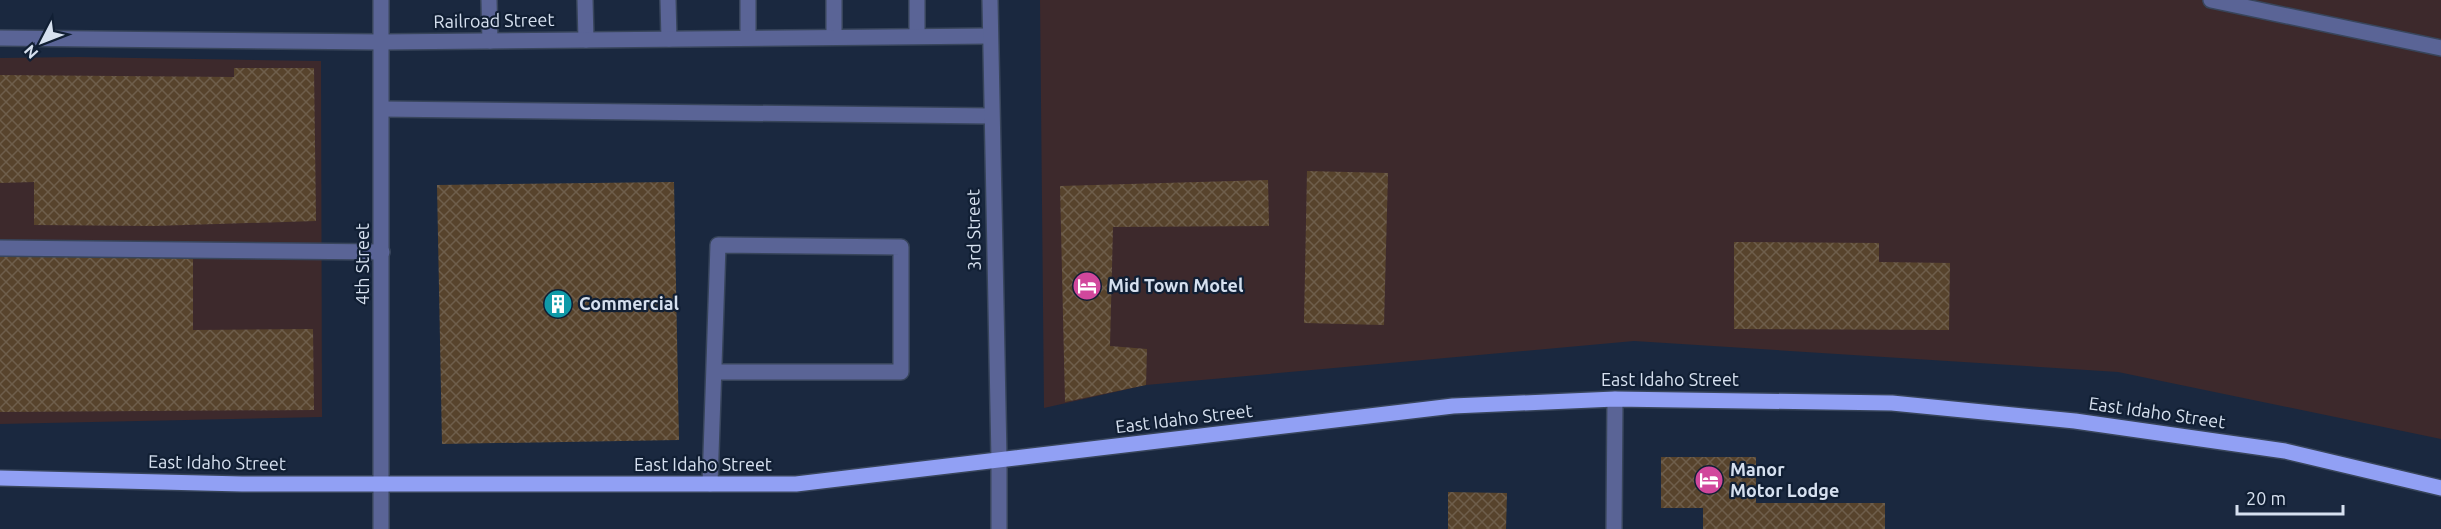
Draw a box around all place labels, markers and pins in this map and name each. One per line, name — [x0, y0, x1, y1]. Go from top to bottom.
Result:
hotel icon: Mid Town Motel — [1071, 270, 1103, 302]
place label: Mid Town Motel — [1108, 275, 1244, 295]
building icon: Commercial — [542, 288, 574, 320]
place label: Commercial — [579, 293, 679, 313]
place label: Manor Motor Lodge — [1730, 459, 1839, 500]
hotel icon: Manor Motor Lodge — [1693, 464, 1725, 496]

